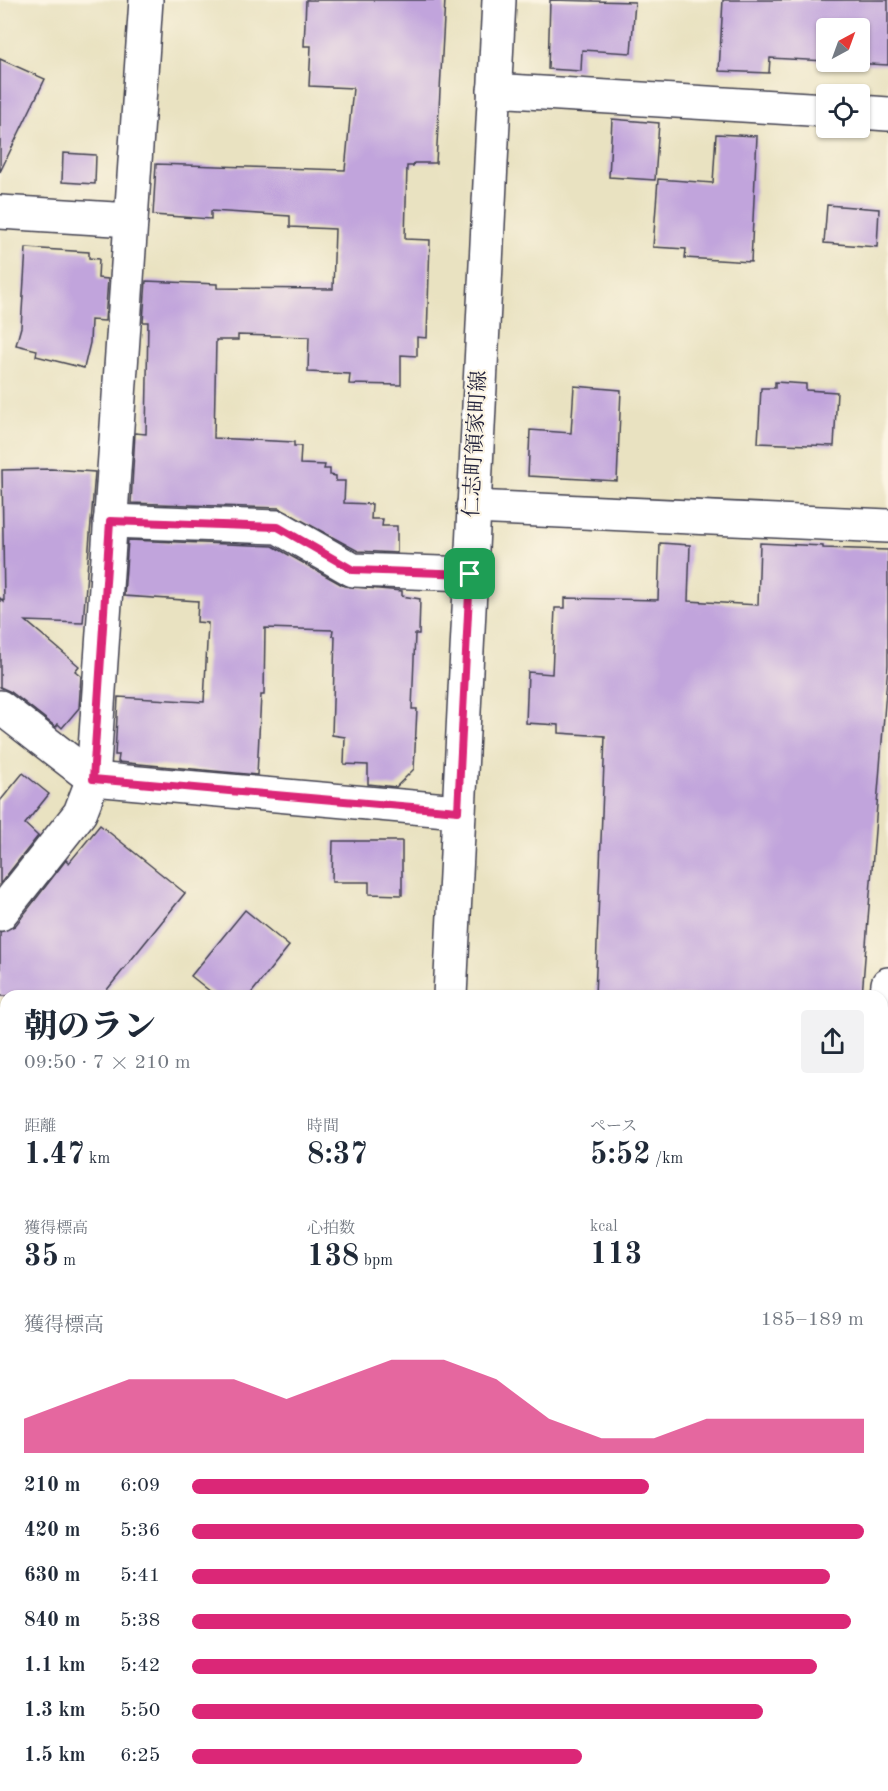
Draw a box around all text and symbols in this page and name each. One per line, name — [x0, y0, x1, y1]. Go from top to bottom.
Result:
north arrow — [816, 18, 870, 72]
map controls — [816, 18, 870, 138]
button: locate — [816, 84, 870, 138]
street label: 仁志町領家町線 — [460, 370, 490, 518]
pin — [444, 548, 495, 599]
icon: arrive — [453, 557, 486, 590]
button: share — [801, 1010, 864, 1073]
text: 朝のラン — [24, 1012, 156, 1045]
text: 09:50 · 7 × 210 m — [24, 1053, 191, 1073]
text: 距離 — [24, 1119, 56, 1135]
text: 時間 — [307, 1119, 339, 1135]
text: ペース — [590, 1119, 637, 1135]
text: 1.47 — [24, 1140, 85, 1170]
text: 8:37 — [307, 1140, 368, 1170]
text: 5:52 — [590, 1140, 651, 1170]
text: km — [85, 1151, 110, 1167]
text: /km — [651, 1151, 683, 1167]
text: kcal — [590, 1219, 618, 1235]
text: 獲得標高 — [24, 1221, 88, 1237]
text: 心拍数 — [307, 1221, 355, 1237]
text: 113 — [590, 1240, 642, 1270]
text: 35 — [24, 1242, 59, 1272]
text: 138 — [307, 1242, 359, 1272]
text: m — [59, 1253, 76, 1269]
text: bpm — [359, 1253, 393, 1269]
text: 185–189 m — [761, 1310, 864, 1330]
text: 獲得標高 — [24, 1316, 104, 1336]
text: 210 m — [24, 1476, 80, 1496]
text: 6:09 — [120, 1476, 160, 1496]
text: 420 m — [24, 1521, 80, 1541]
text: 5:36 — [120, 1521, 160, 1541]
text: 630 m — [24, 1566, 80, 1586]
text: 5:41 — [120, 1566, 160, 1586]
text: 840 m — [24, 1611, 80, 1631]
text: 5:38 — [120, 1611, 160, 1631]
text: 1.1 km — [24, 1656, 86, 1676]
text: 5:42 — [120, 1656, 160, 1676]
text: 1.3 km — [24, 1701, 86, 1721]
text: 5:50 — [120, 1701, 160, 1721]
text: 1.5 km — [24, 1746, 86, 1766]
text: 6:25 — [120, 1746, 160, 1766]

